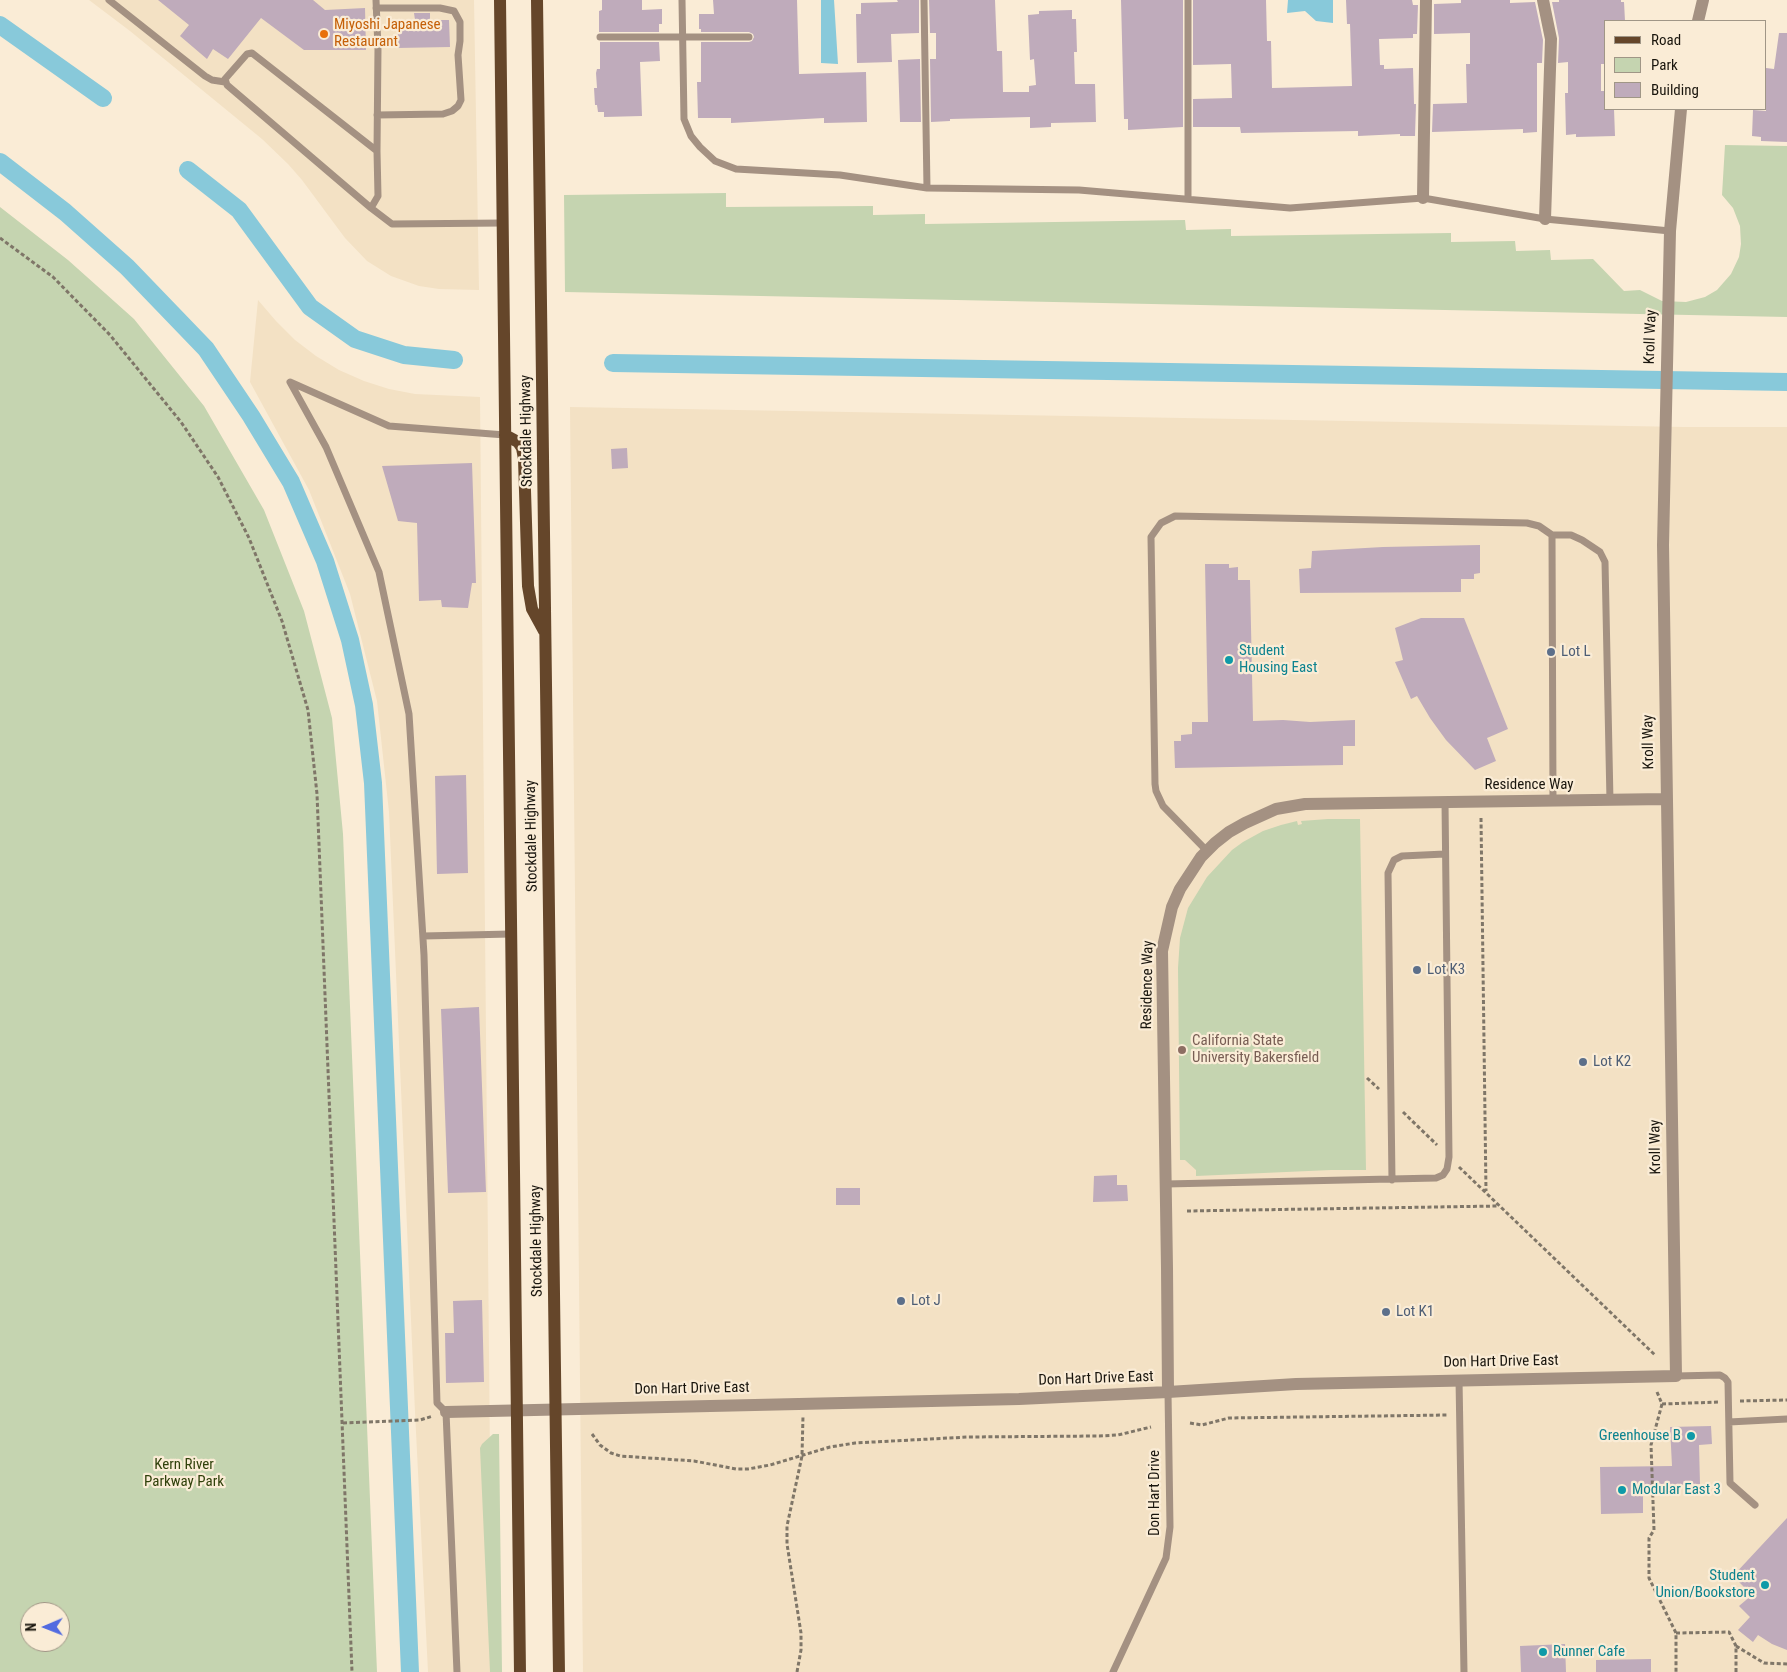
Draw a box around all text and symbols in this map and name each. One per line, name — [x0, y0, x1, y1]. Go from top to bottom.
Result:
place label: Miyoshi Japanese Restaurant — [334, 16, 441, 51]
legend — [1604, 20, 1767, 110]
marker: Miyoshi Japanese Restaurant — [318, 28, 330, 40]
text: Road — [1651, 31, 1681, 49]
text: Park — [1651, 56, 1678, 74]
text: Building — [1651, 81, 1699, 99]
street label: Kroll Way — [1641, 309, 1661, 365]
street label: Stockdale Highway — [517, 375, 537, 487]
place label: Student Housing East — [1239, 642, 1317, 677]
place label: Lot L — [1561, 643, 1591, 661]
marker: Lot L — [1545, 646, 1557, 658]
marker: Student Housing East — [1223, 654, 1235, 666]
street label: Kroll Way — [1640, 714, 1658, 770]
street label: Residence Way — [1485, 776, 1573, 794]
street label: Stockdale Highway — [522, 780, 542, 892]
street label: Residence Way — [1138, 940, 1158, 1030]
place label: Lot K3 — [1427, 961, 1465, 979]
marker: Lot K3 — [1411, 964, 1423, 976]
place label: California State University Bakersfield — [1192, 1032, 1319, 1067]
marker: California State University Bakersfield — [1176, 1044, 1188, 1056]
place label: Lot K2 — [1593, 1053, 1631, 1071]
marker: Lot K2 — [1577, 1056, 1589, 1068]
street label: Kroll Way — [1647, 1119, 1665, 1175]
street label: Stockdale Highway — [527, 1185, 547, 1297]
place label: Lot J — [911, 1292, 941, 1310]
marker: Lot J — [895, 1295, 907, 1307]
place label: Lot K1 — [1396, 1303, 1434, 1321]
marker: Lot K1 — [1380, 1306, 1392, 1318]
street label: Don Hart Drive East — [1443, 1352, 1559, 1372]
street label: Don Hart Drive East — [1038, 1368, 1154, 1390]
street label: Don Hart Drive East — [634, 1379, 750, 1399]
place label: Greenhouse B — [1599, 1427, 1681, 1445]
marker: Greenhouse B — [1685, 1430, 1697, 1442]
street label: Don Hart Drive — [1146, 1450, 1164, 1536]
park label: Kern River Parkway Park — [144, 1456, 224, 1491]
place label: Modular East 3 — [1632, 1481, 1721, 1499]
marker: Modular East 3 — [1616, 1484, 1628, 1496]
place label: Student Union/Bookstore — [1655, 1567, 1755, 1602]
marker: Student Union/Bookstore — [1759, 1579, 1771, 1591]
north arrow — [20, 1602, 70, 1652]
text: N — [23, 1623, 39, 1632]
place label: Runner Cafe — [1553, 1643, 1625, 1661]
marker: Runner Cafe — [1537, 1646, 1549, 1658]

